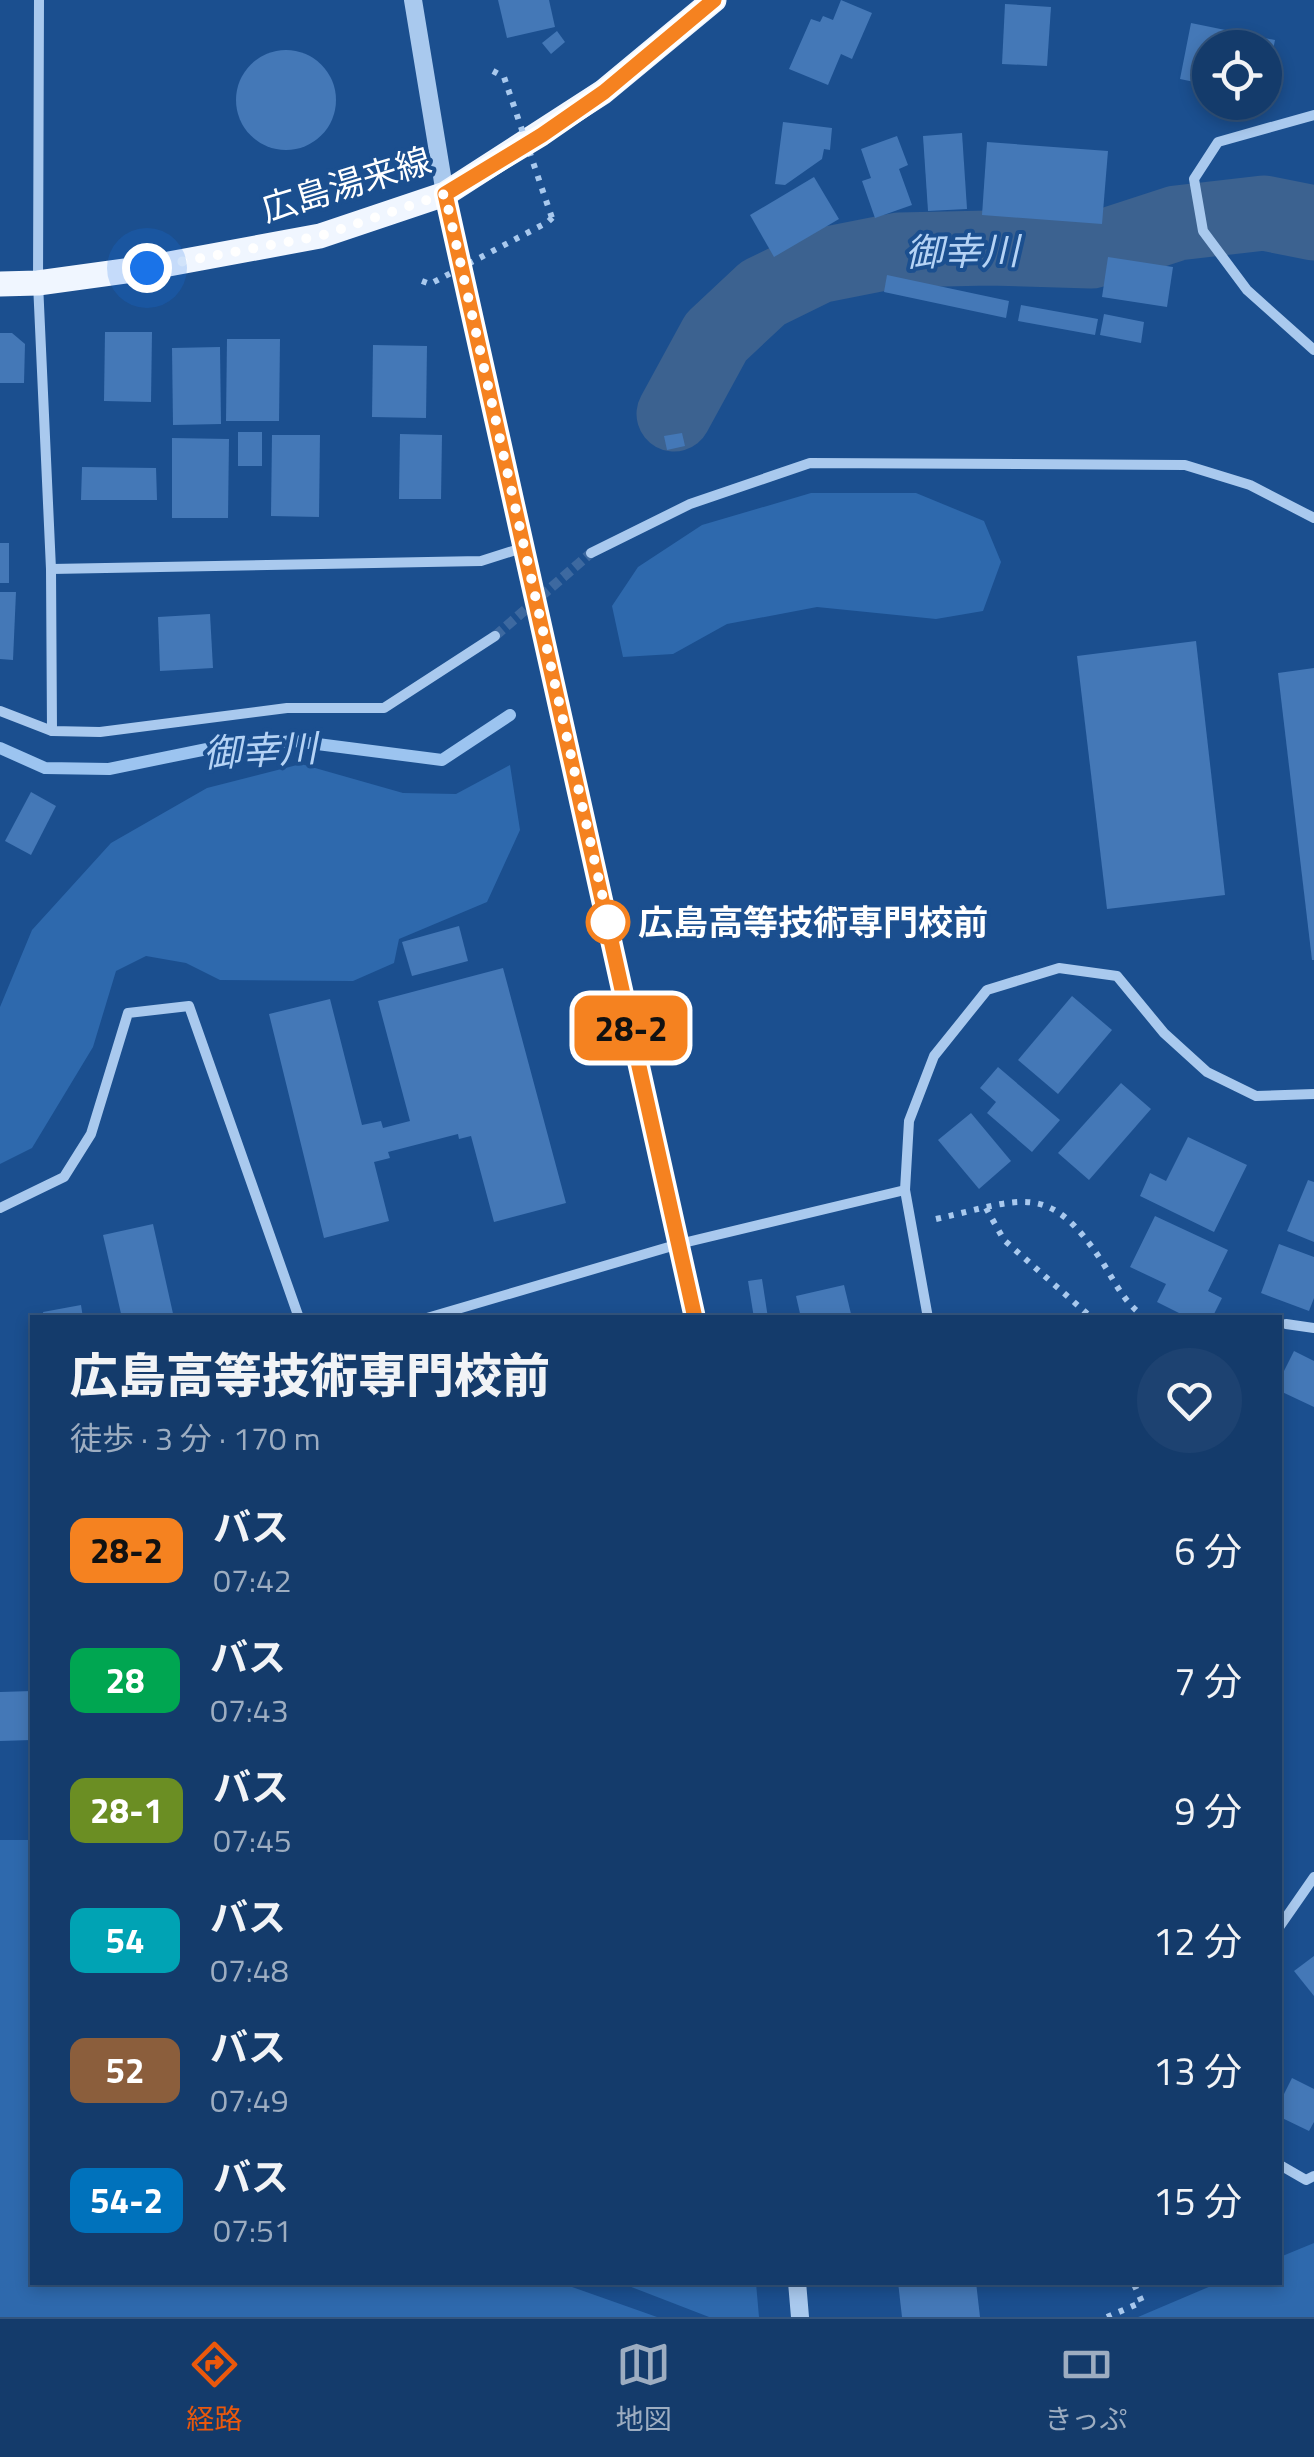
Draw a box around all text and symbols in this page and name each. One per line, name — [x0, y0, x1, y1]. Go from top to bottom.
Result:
map controls — [1192, 30, 1282, 120]
button: locate — [1192, 30, 1282, 120]
street label: 広島湯来線 — [254, 133, 438, 235]
water label: 御幸川 — [904, 221, 1023, 281]
your location — [122, 243, 172, 293]
water label: 御幸川 — [202, 718, 322, 782]
place label: 広島高等技術専門校前 — [638, 895, 988, 949]
marker: 広島高等技術専門校前 — [587, 901, 629, 943]
line badge: 28-2 — [561, 996, 701, 1060]
text: 28-2 — [594, 1001, 668, 1055]
text: 広島高等技術専門校前 — [70, 1339, 550, 1412]
button: heart — [1137, 1348, 1242, 1453]
text: 徒歩 · 3 分 · 170 m — [70, 1414, 321, 1462]
text: バス — [213, 1498, 289, 1556]
text: 6 分 — [1174, 1522, 1242, 1580]
text: 28-2 — [90, 1523, 163, 1577]
text: 07:42 — [213, 1556, 292, 1604]
text: バス — [210, 1628, 286, 1686]
text: 7 分 — [1174, 1652, 1242, 1710]
text: 28 — [105, 1653, 145, 1707]
text: 07:43 — [210, 1686, 289, 1734]
text: バス — [213, 1758, 289, 1816]
text: 9 分 — [1174, 1782, 1242, 1840]
text: 28-1 — [90, 1783, 163, 1837]
text: 07:45 — [213, 1816, 292, 1864]
text: バス — [210, 1888, 286, 1946]
text: 12 分 — [1153, 1912, 1242, 1970]
text: 54 — [105, 1913, 145, 1967]
text: 07:48 — [210, 1946, 289, 1994]
text: バス — [210, 2018, 286, 2076]
text: 13 分 — [1153, 2042, 1242, 2100]
text: 52 — [105, 2043, 145, 2097]
text: 07:49 — [210, 2076, 289, 2124]
text: バス — [213, 2148, 289, 2206]
text: 15 分 — [1153, 2172, 1242, 2230]
text: 54-2 — [90, 2173, 163, 2227]
text: 07:51 — [213, 2206, 292, 2254]
tab: 経路 — [187, 2337, 243, 2440]
tab: 地図 — [616, 2337, 672, 2440]
tab: きっぷ — [1045, 2337, 1127, 2440]

